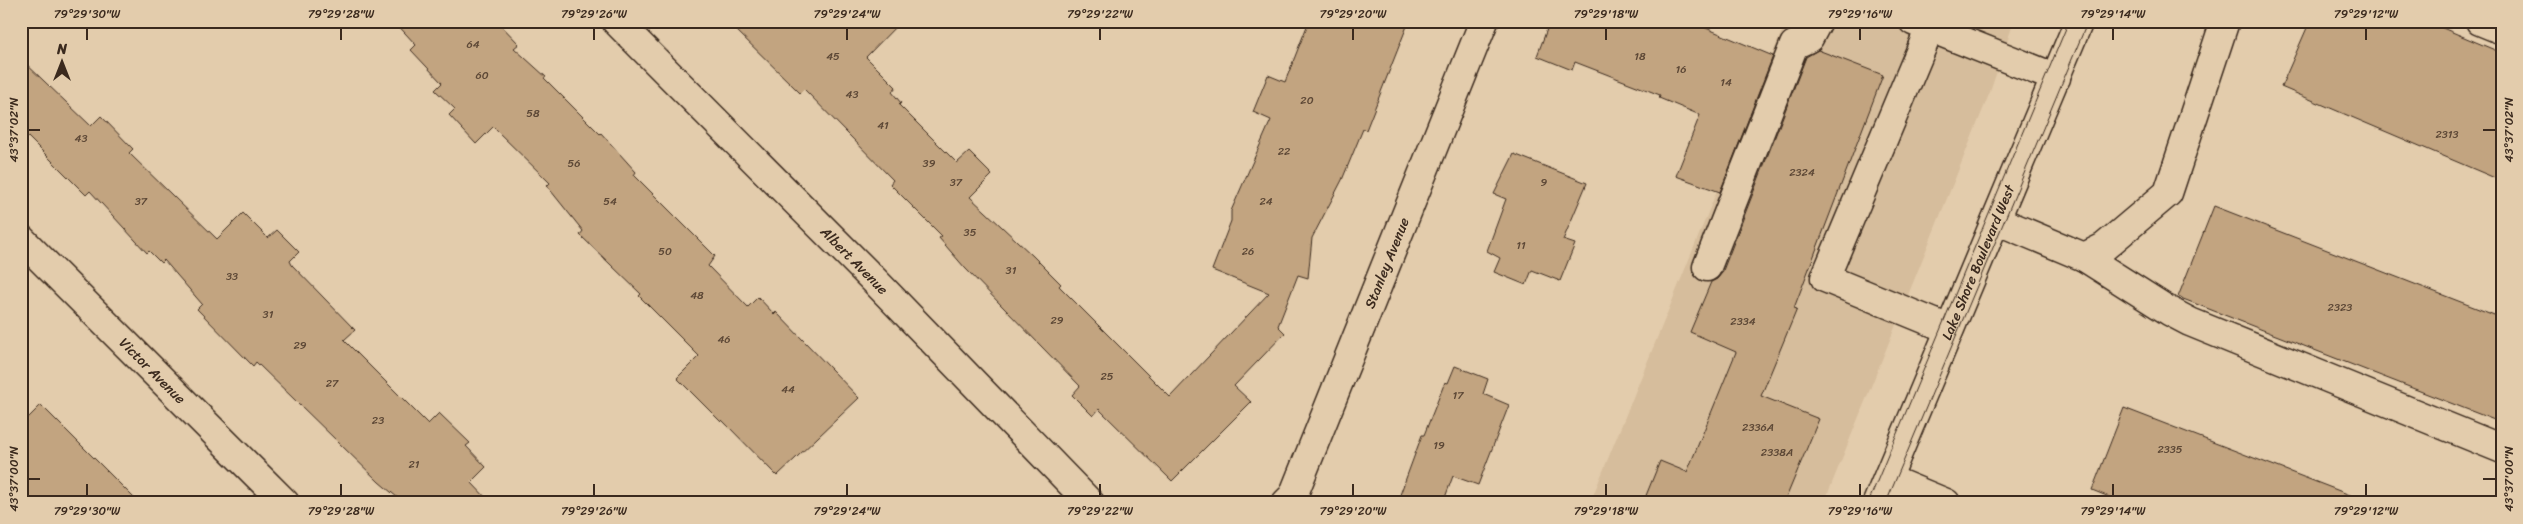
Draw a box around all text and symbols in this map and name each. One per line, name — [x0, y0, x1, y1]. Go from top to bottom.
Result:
text: 79°29'30"W — [54, 3, 121, 25]
text: 79°29'28"W — [308, 3, 375, 25]
text: 79°29'26"W — [561, 3, 628, 25]
text: 79°29'24"W — [814, 3, 881, 25]
text: 79°29'22"W — [1067, 3, 1134, 25]
text: 79°29'20"W — [1320, 3, 1387, 25]
text: 79°29'18"W — [1574, 3, 1639, 25]
text: 79°29'16"W — [1828, 3, 1893, 25]
text: 79°29'14"W — [2081, 3, 2146, 25]
text: 79°29'12"W — [2334, 3, 2399, 25]
house number: 64 — [466, 35, 480, 54]
text: N — [56, 37, 67, 62]
north arrow — [38, 38, 88, 88]
house number: 45 — [826, 47, 840, 66]
house number: 18 — [1634, 47, 1646, 66]
house number: 16 — [1676, 60, 1686, 79]
house number: 60 — [475, 66, 489, 85]
house number: 14 — [1720, 73, 1732, 92]
house number: 43 — [846, 85, 858, 104]
house number: 20 — [1300, 91, 1314, 110]
text: 43°37'02"N — [3, 97, 25, 162]
text: 43°37'02"N — [2498, 97, 2520, 162]
house number: 58 — [526, 104, 540, 123]
house number: 41 — [877, 116, 889, 135]
house number: 2313 — [2435, 125, 2459, 144]
house number: 43 — [75, 129, 87, 148]
house number: 22 — [1278, 142, 1291, 161]
house number: 56 — [568, 154, 580, 173]
house number: 39 — [923, 154, 936, 173]
house number: 2324 — [1789, 163, 1815, 182]
house number: 37 — [950, 173, 963, 192]
house number: 9 — [1541, 173, 1548, 192]
street label: Lake Shore Boulevard West — [1934, 180, 2022, 344]
house number: 37 — [135, 192, 148, 211]
house number: 54 — [603, 192, 617, 211]
house number: 24 — [1259, 192, 1273, 211]
street label: Stanley Avenue — [1357, 214, 1416, 312]
street label: Albert Avenue — [814, 220, 895, 301]
house number: 35 — [964, 223, 977, 242]
house number: 11 — [1516, 236, 1526, 255]
house number: 50 — [658, 242, 672, 261]
house number: 26 — [1242, 242, 1254, 261]
house number: 31 — [1006, 261, 1017, 280]
house number: 33 — [226, 267, 238, 286]
house number: 48 — [690, 286, 704, 305]
house number: 2323 — [2328, 298, 2352, 317]
house number: 31 — [263, 305, 274, 324]
house number: 29 — [1050, 311, 1064, 330]
house number: 2334 — [1730, 312, 1756, 331]
house number: 46 — [717, 330, 731, 349]
street label: Victor Avenue — [113, 331, 192, 410]
house number: 29 — [293, 336, 307, 355]
house number: 25 — [1100, 367, 1114, 386]
house number: 27 — [326, 374, 339, 393]
house number: 44 — [781, 380, 795, 399]
house number: 17 — [1453, 386, 1464, 405]
house number: 23 — [372, 411, 384, 430]
house number: 2336A — [1742, 418, 1774, 437]
house number: 19 — [1433, 436, 1445, 455]
house number: 2335 — [2157, 440, 2183, 459]
house number: 2338A — [1761, 443, 1793, 462]
text: 43°37'00"N — [3, 446, 25, 512]
text: 43°37'00"N — [2498, 446, 2520, 512]
house number: 21 — [408, 455, 420, 474]
text: 79°29'30"W — [54, 500, 121, 522]
text: 79°29'28"W — [308, 500, 375, 522]
text: 79°29'26"W — [561, 500, 628, 522]
text: 79°29'24"W — [814, 500, 881, 522]
text: 79°29'22"W — [1067, 500, 1134, 522]
text: 79°29'20"W — [1320, 500, 1387, 522]
text: 79°29'18"W — [1574, 500, 1639, 522]
text: 79°29'16"W — [1828, 500, 1893, 522]
text: 79°29'14"W — [2081, 500, 2146, 522]
text: 79°29'12"W — [2334, 500, 2399, 522]

